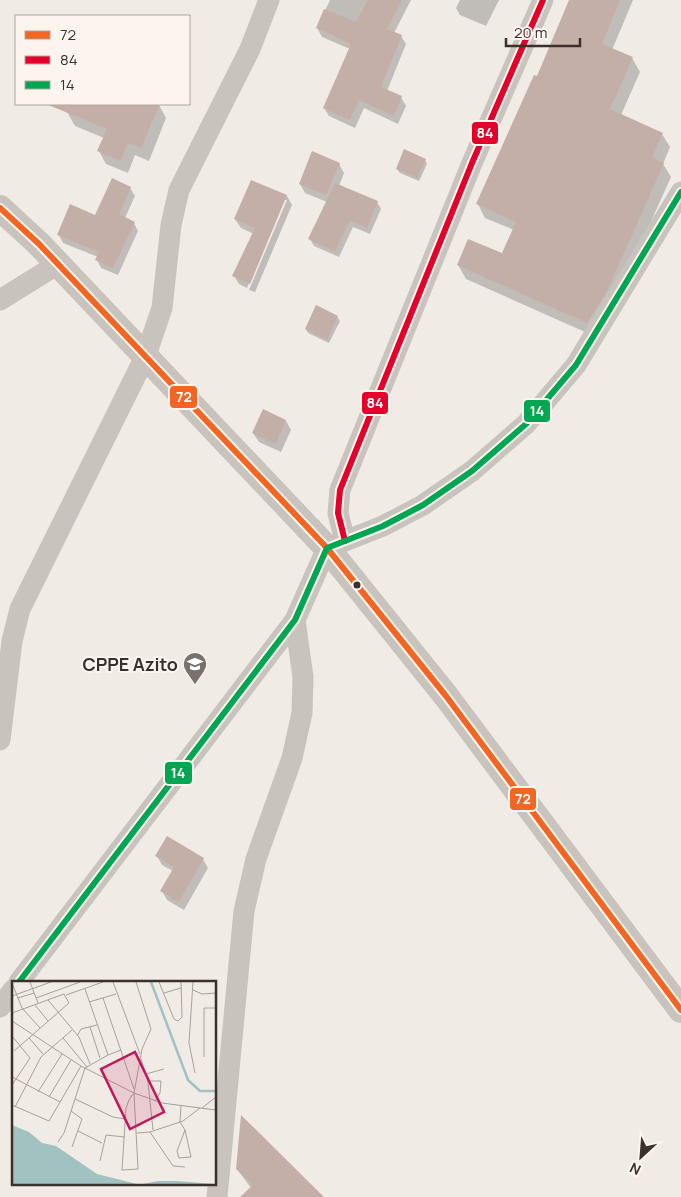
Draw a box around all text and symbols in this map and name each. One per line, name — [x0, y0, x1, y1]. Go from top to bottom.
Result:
legend — [15, 15, 190, 105]
scale bar — [506, 15, 580, 47]
text: 20 m — [514, 22, 547, 43]
text: 72 — [60, 24, 76, 45]
text: 84 — [60, 49, 78, 70]
text: 14 — [60, 74, 75, 95]
line badge: 84 — [471, 121, 499, 145]
text: 84 — [476, 123, 494, 142]
line badge: 72 — [169, 385, 198, 409]
text: 72 — [176, 387, 192, 406]
line badge: 84 — [361, 391, 389, 415]
text: 84 — [366, 393, 384, 412]
line badge: 14 — [523, 399, 551, 423]
text: 14 — [530, 401, 544, 420]
unlabelled marker — [352, 580, 362, 590]
school or university icon: CPPE Azito — [182, 651, 208, 685]
place label: CPPE Azito — [82, 652, 178, 676]
line badge: 14 — [164, 761, 193, 785]
text: 14 — [171, 763, 185, 782]
line badge: 72 — [509, 787, 537, 811]
text: 72 — [515, 789, 531, 808]
inset map — [12, 981, 216, 1184]
north arrow — [616, 1132, 666, 1182]
text: N — [626, 1158, 644, 1180]

